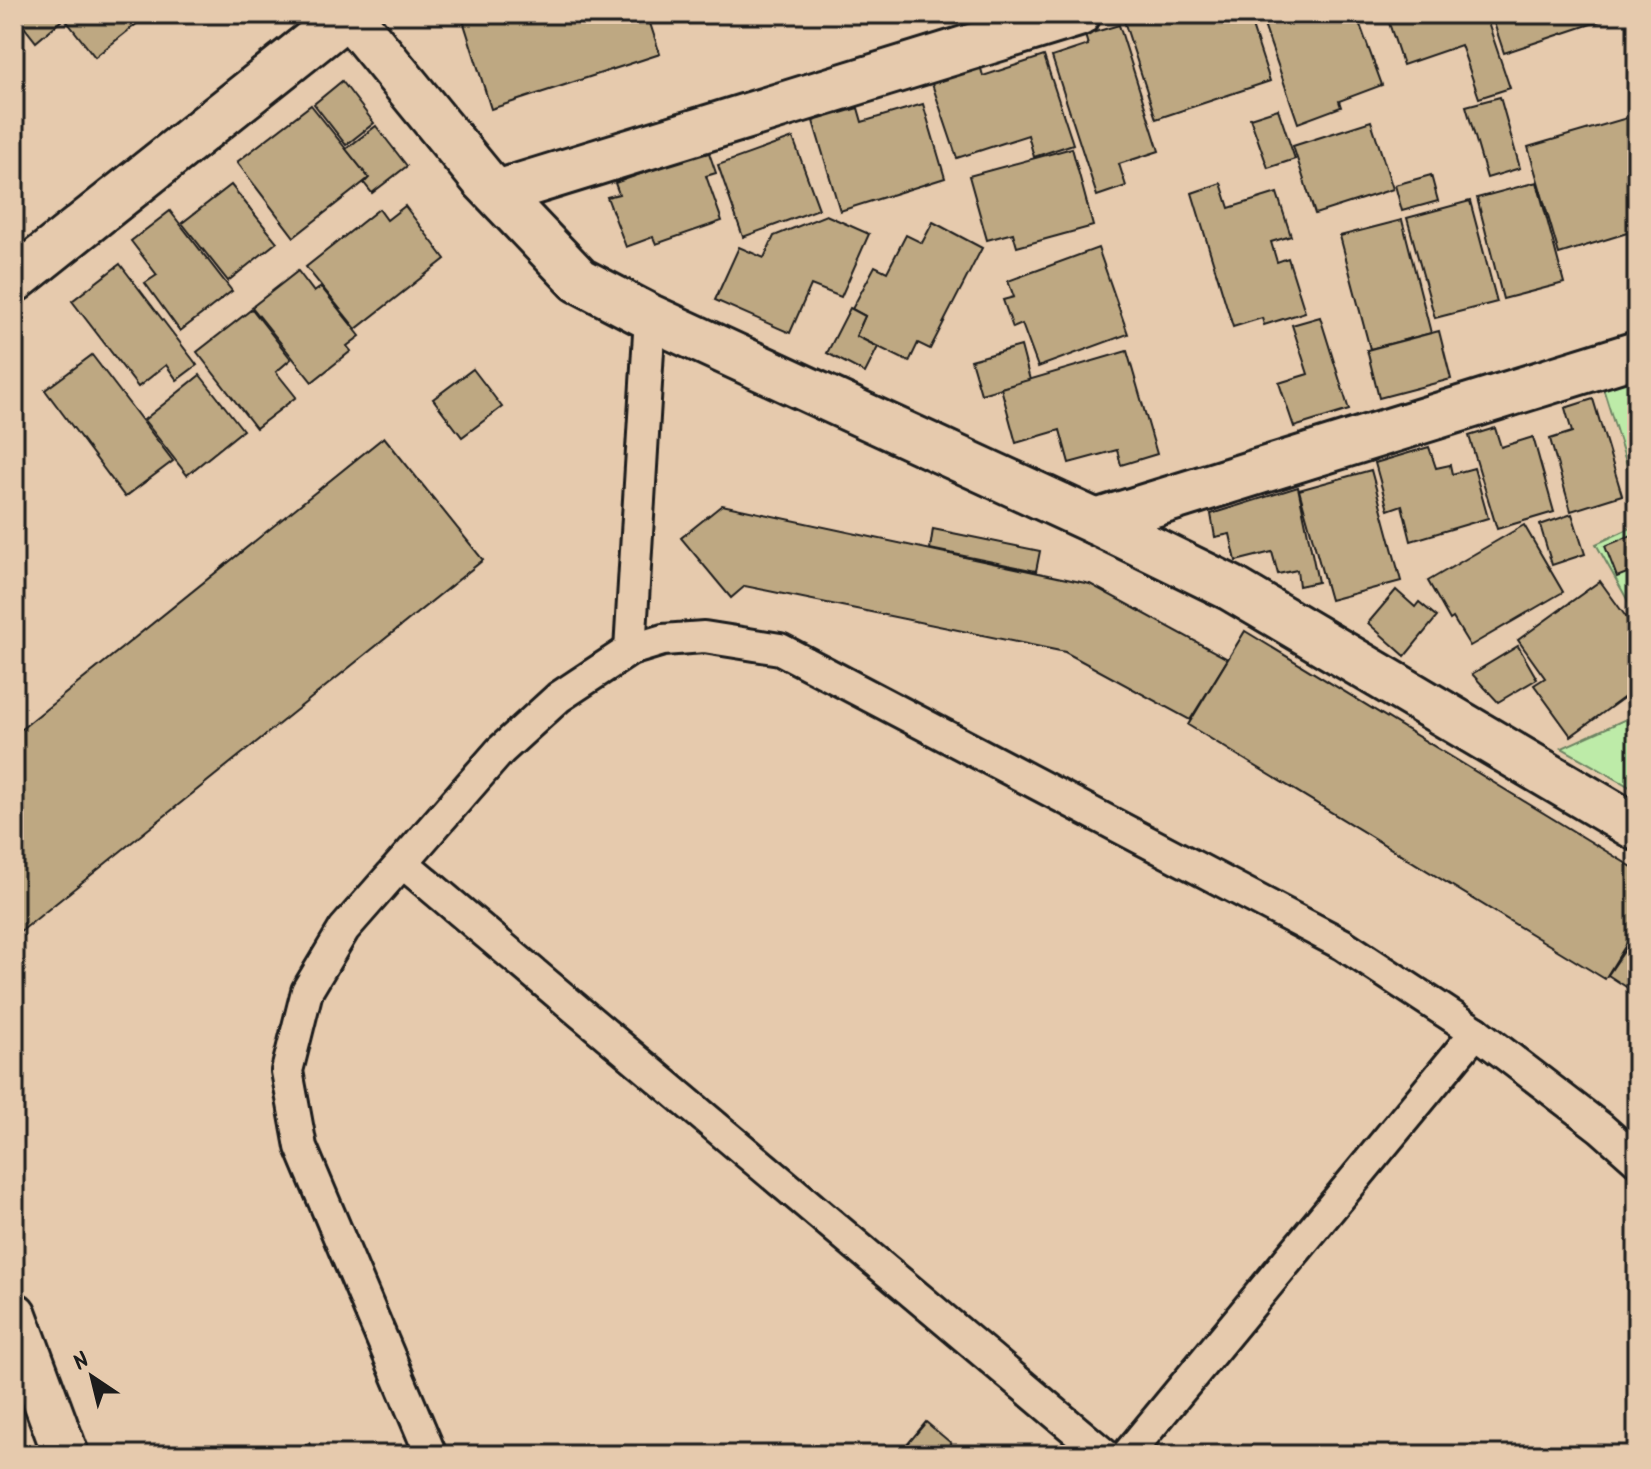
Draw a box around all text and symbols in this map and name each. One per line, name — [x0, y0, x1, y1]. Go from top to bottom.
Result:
north arrow — [52, 1337, 132, 1417]
text: N — [66, 1344, 98, 1381]

